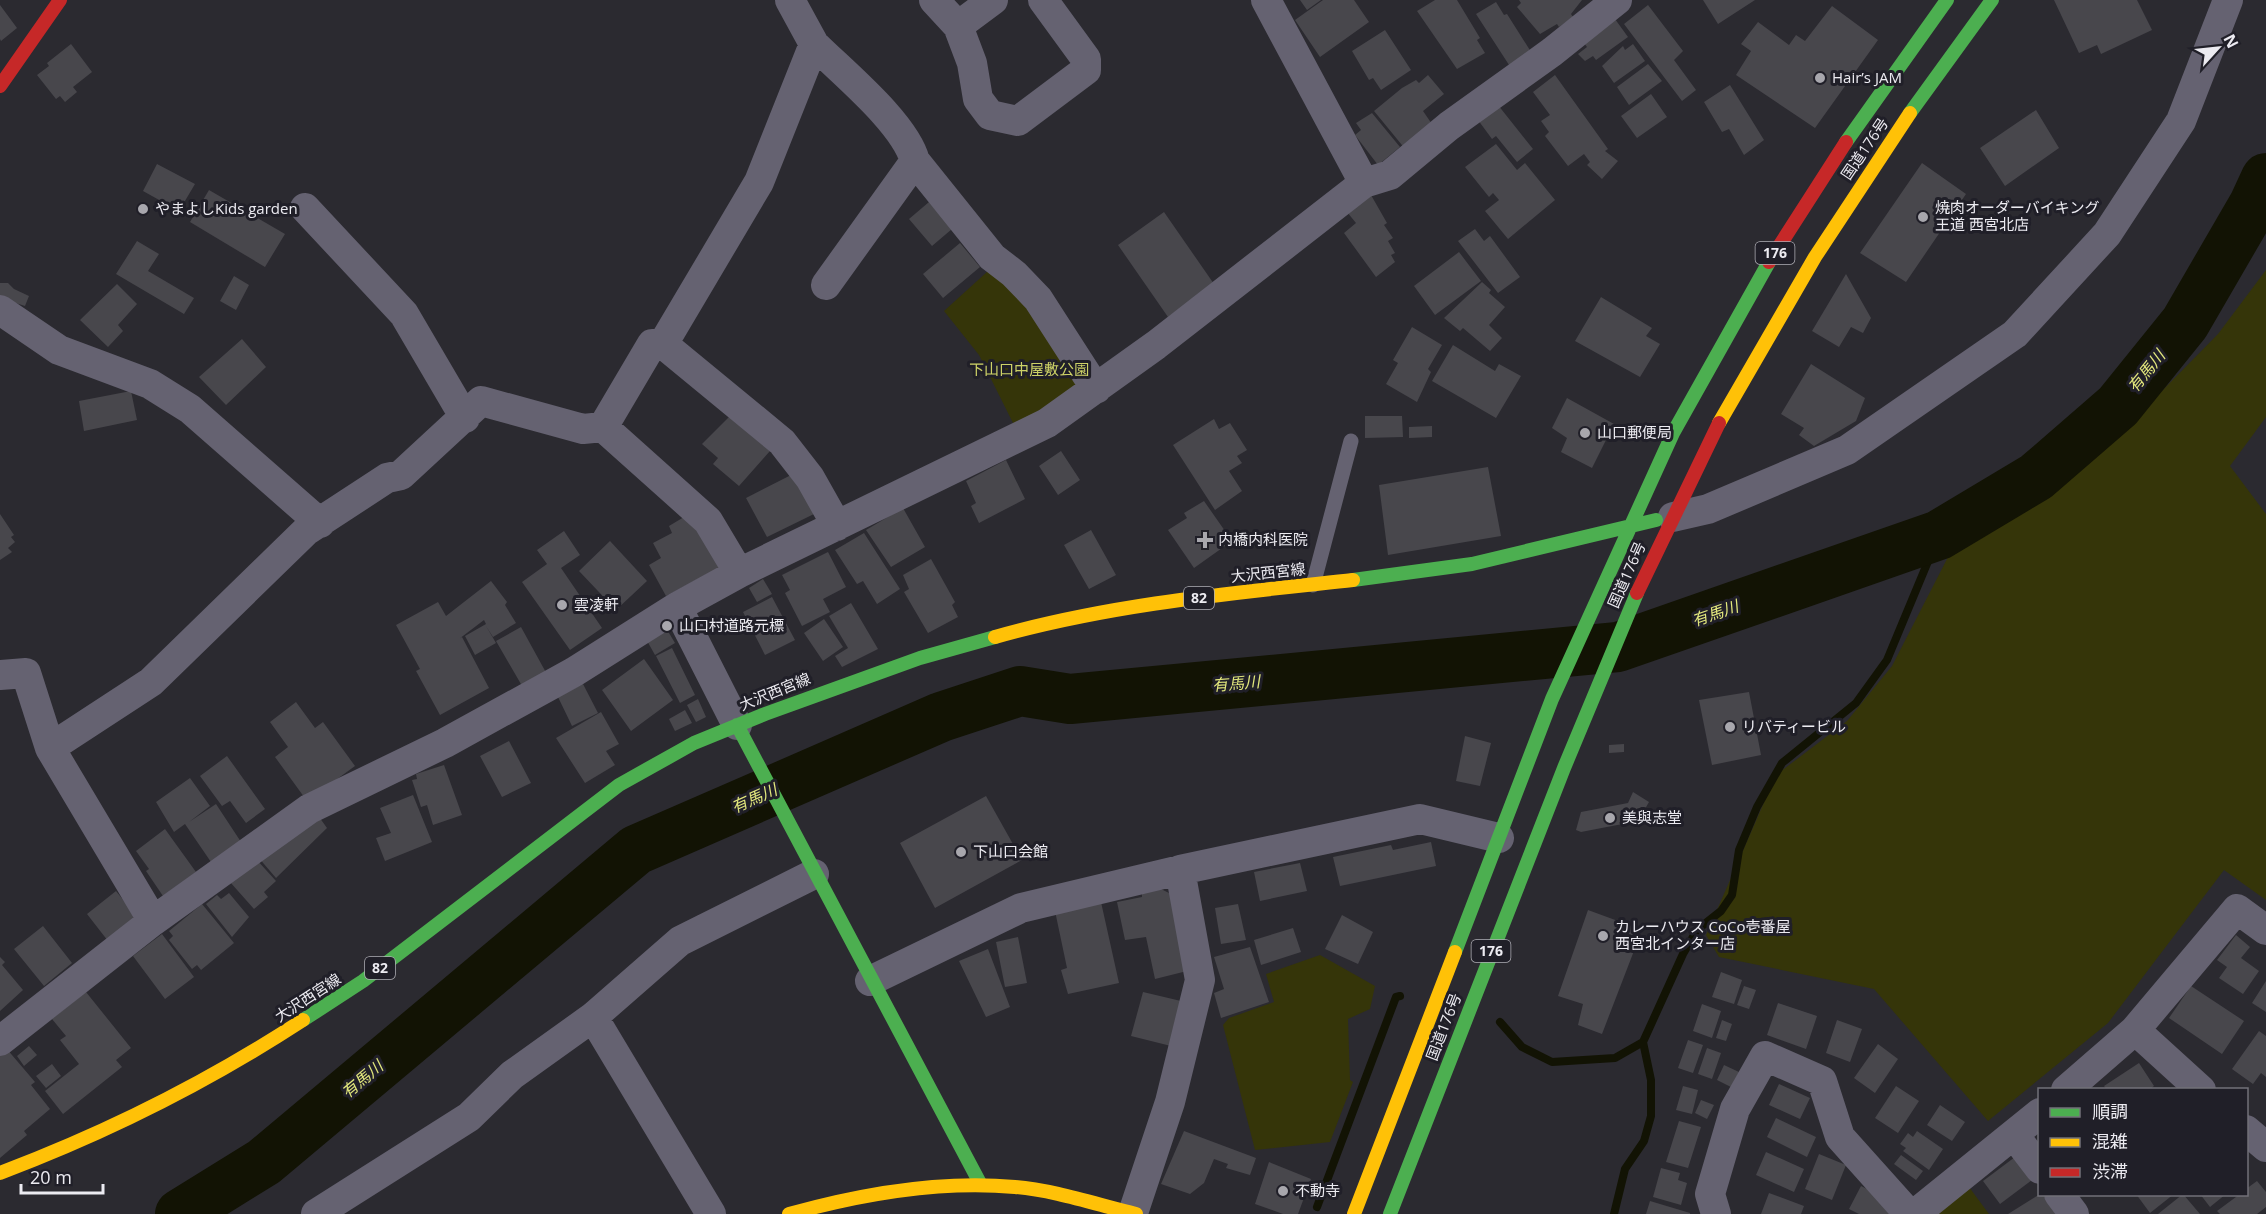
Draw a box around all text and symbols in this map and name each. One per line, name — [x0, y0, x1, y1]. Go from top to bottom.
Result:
north arrow — [2188, 18, 2248, 78]
text: N — [2219, 30, 2244, 52]
place label: Hair’s JAM — [1832, 67, 1902, 87]
marker: Hair’s JAM — [1813, 71, 1827, 85]
street label: 国道176号 — [1836, 114, 1892, 183]
place label: 焼肉オーダーバイキング 王道 西宮北店 — [1935, 197, 2099, 234]
place label: やまよしKids garden — [155, 198, 298, 218]
marker: やまよしKids garden — [136, 202, 150, 216]
marker: 焼肉オーダーバイキング 王道 西宮北店 — [1916, 210, 1930, 224]
road number: 176 — [1756, 242, 1794, 264]
water label: 有馬川 — [2122, 344, 2171, 397]
park label: 下山口中屋敷公園 — [969, 359, 1089, 379]
place label: 山口郵便局 — [1597, 422, 1672, 442]
marker: 山口郵便局 — [1578, 426, 1592, 440]
place label: 内橋内科医院 — [1218, 529, 1308, 549]
marker: 内橋内科医院 — [1196, 531, 1214, 549]
street label: 国道176号 — [1603, 538, 1650, 611]
street label: 大沢西宮線 — [1230, 558, 1306, 586]
road number: 82 — [1184, 587, 1214, 609]
place label: 雲凌軒 — [574, 594, 619, 614]
water label: 有馬川 — [1689, 594, 1743, 631]
marker: 雲凌軒 — [555, 598, 569, 612]
place label: 山口村道路元標 — [679, 615, 784, 635]
marker: 山口村道路元標 — [660, 619, 674, 633]
street label: 大沢西宮線 — [736, 668, 813, 714]
water label: 有馬川 — [1211, 670, 1263, 696]
place label: リバティービル — [1742, 716, 1846, 736]
marker: リバティービル — [1723, 720, 1737, 734]
water label: 有馬川 — [728, 777, 782, 818]
place label: 美與志堂 — [1622, 807, 1682, 827]
marker: 美與志堂 — [1603, 811, 1617, 825]
place label: 下山口会館 — [973, 841, 1048, 861]
marker: 下山口会館 — [954, 845, 968, 859]
place label: カレーハウス CoCo壱番屋 西宮北インター店 — [1615, 916, 1791, 953]
marker: カレーハウス CoCo壱番屋 西宮北インター店 — [1596, 929, 1610, 943]
road number: 176 — [1472, 940, 1510, 962]
road number: 82 — [365, 957, 395, 979]
street label: 大沢西宮線 — [271, 968, 344, 1026]
street label: 国道176号 — [1421, 990, 1465, 1063]
water label: 有馬川 — [337, 1054, 389, 1103]
legend — [2038, 1088, 2248, 1196]
text: 順調 — [2092, 1099, 2128, 1123]
text: 混雑 — [2092, 1129, 2128, 1153]
scale bar — [21, 1157, 104, 1195]
text: 渋滞 — [2092, 1159, 2128, 1183]
text: 20 m — [30, 1165, 72, 1189]
place label: 不動寺 — [1295, 1180, 1340, 1200]
marker: 不動寺 — [1276, 1184, 1290, 1198]

